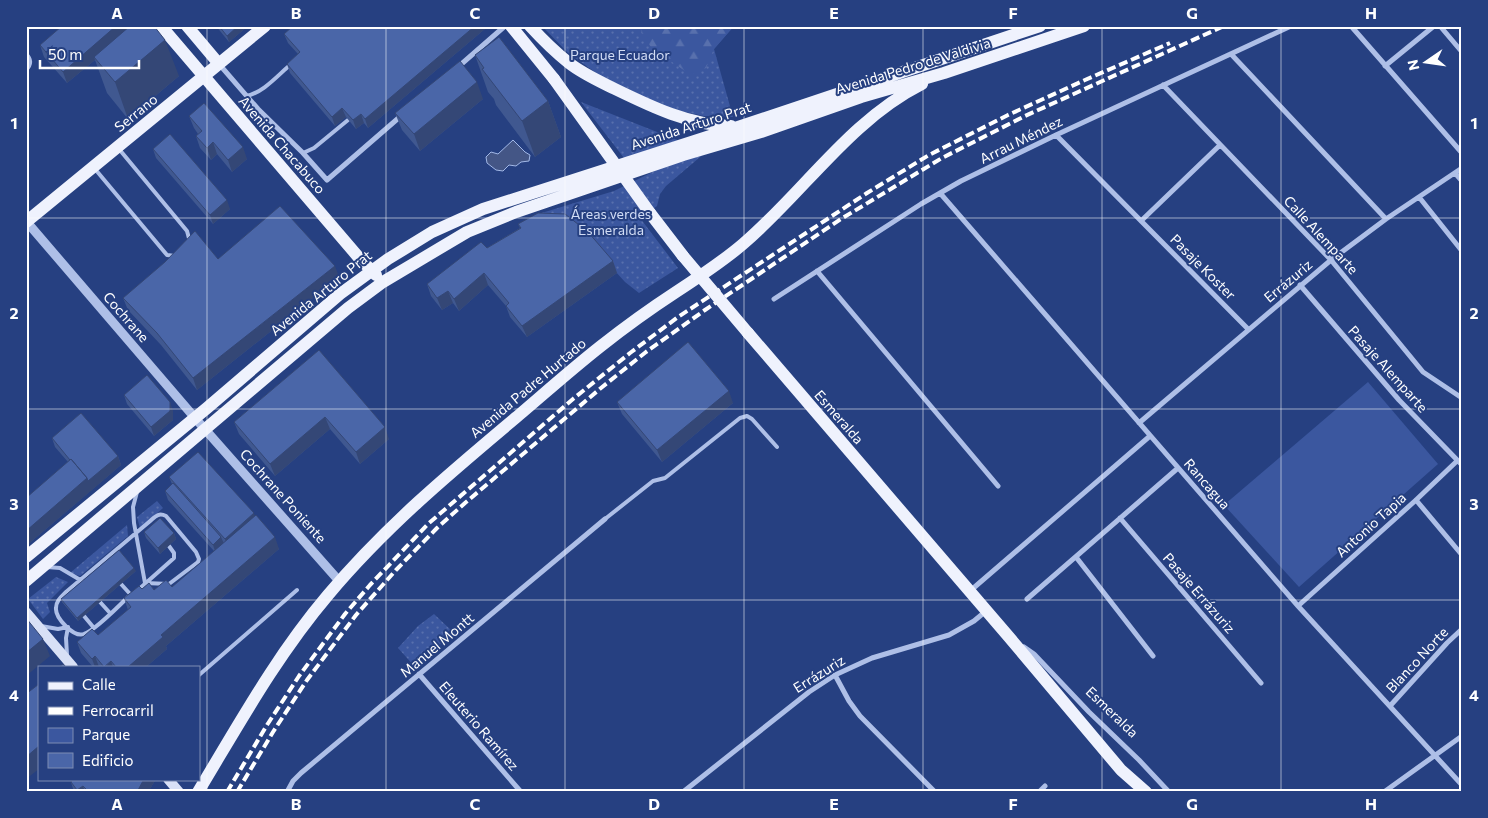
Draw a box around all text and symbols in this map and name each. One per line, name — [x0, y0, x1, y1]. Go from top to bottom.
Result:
text: A — [111, 3, 123, 22]
text: B — [291, 3, 302, 22]
text: C — [470, 3, 481, 22]
text: D — [648, 3, 660, 22]
text: E — [829, 3, 839, 22]
text: F — [1008, 3, 1018, 22]
text: G — [1186, 3, 1198, 22]
text: H — [1365, 3, 1377, 22]
street label: Avenida Pedro de Valdivia — [833, 34, 992, 97]
scale bar — [40, 38, 139, 70]
north arrow — [1400, 38, 1450, 88]
text: 50 m — [48, 45, 82, 63]
park label: Parque Ecuador — [570, 46, 670, 63]
text: N — [1403, 58, 1422, 72]
street label: Serrano — [111, 90, 161, 135]
street label: Avenida Chacabuco — [235, 92, 329, 197]
street label: Avenida Arturo Prat — [628, 98, 753, 153]
street label: Arrau Méndez — [977, 112, 1065, 167]
text: 1 — [10, 113, 18, 132]
text: 1 — [1470, 113, 1478, 132]
street label: Calle Alemparte — [1281, 192, 1362, 277]
park label: Áreas verdes Esmeralda — [571, 205, 651, 238]
street label: Pasaje Koster — [1167, 230, 1240, 303]
street label: Avenida Arturo Prat — [267, 246, 375, 339]
street label: Errázuriz — [1260, 256, 1315, 306]
street label: Cochrane — [100, 288, 153, 345]
text: 2 — [9, 303, 19, 322]
text: 2 — [1469, 303, 1479, 322]
street label: Pasaje Alemparte — [1345, 322, 1432, 415]
street label: Avenida Padre Hurtado — [466, 334, 589, 441]
street label: Esmeralda — [811, 386, 867, 447]
street label: Cochrane Poniente — [237, 445, 330, 546]
street label: Rancagua — [1181, 455, 1234, 513]
street label: Antonio Tapia — [1332, 489, 1409, 561]
text: 3 — [9, 494, 19, 513]
text: 3 — [1469, 494, 1479, 513]
street label: Pasaje Errázuriz — [1160, 549, 1239, 636]
street label: Manuel Montt — [396, 609, 477, 680]
street label: Blanco Norte — [1382, 623, 1451, 696]
street label: Errázuriz — [790, 651, 848, 696]
legend — [38, 666, 200, 780]
text: Calle — [82, 675, 116, 693]
street label: Eleuterio Ramírez — [436, 678, 523, 774]
street label: Esmeralda — [1083, 683, 1142, 741]
text: 4 — [9, 685, 19, 704]
text: 4 — [1469, 685, 1479, 704]
text: Ferrocarril — [82, 701, 154, 719]
text: Parque — [82, 725, 130, 743]
text: Edificio — [82, 751, 133, 769]
text: A — [111, 794, 123, 813]
text: B — [291, 794, 302, 813]
text: C — [470, 794, 481, 813]
text: D — [648, 794, 660, 813]
text: E — [829, 794, 839, 813]
text: F — [1008, 794, 1018, 813]
text: G — [1186, 794, 1198, 813]
text: H — [1365, 794, 1377, 813]

